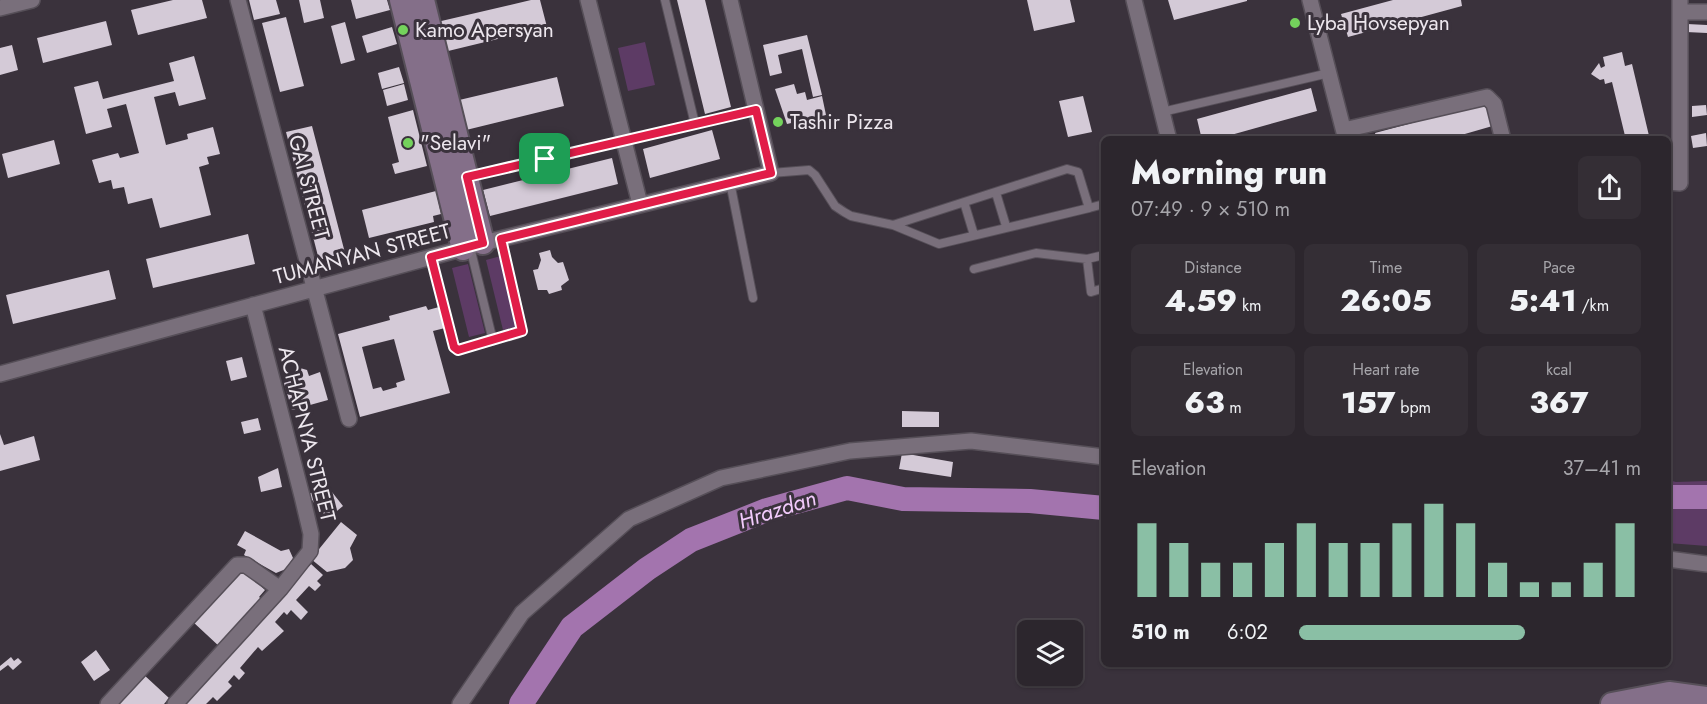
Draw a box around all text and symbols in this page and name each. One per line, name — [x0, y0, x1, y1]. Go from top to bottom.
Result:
place label: Lyba Hovsepyan — [1307, 8, 1450, 38]
place label: Kamo Apersyan — [415, 15, 554, 45]
marker: Lyba Hovsepyan — [1288, 16, 1302, 30]
marker: Kamo Apersyan — [396, 23, 410, 37]
place label: Tashir Pizza — [790, 107, 893, 137]
marker: Tashir Pizza — [771, 115, 785, 129]
place label: "Selavi" — [420, 128, 491, 158]
street label: GAI STREET — [281, 132, 337, 243]
pin — [519, 133, 570, 184]
marker: "Selavi" — [401, 136, 415, 150]
icon: arrive — [528, 142, 561, 175]
text: Morning run — [1131, 149, 1327, 196]
button: share — [1578, 156, 1641, 219]
text: 07:49 · 9 × 510 m — [1131, 195, 1290, 224]
street label: TUMANYAN STREET — [270, 216, 454, 292]
text: Distance — [1184, 256, 1242, 279]
text: Time — [1370, 256, 1402, 279]
text: Pace — [1543, 256, 1575, 279]
text: 4.59 — [1164, 279, 1237, 322]
text: 26:05 — [1340, 279, 1432, 322]
text: 5:41 — [1509, 279, 1577, 322]
text: km — [1237, 294, 1262, 317]
text: /km — [1577, 294, 1609, 317]
street label: ACHAPNYA STREET — [271, 343, 343, 525]
text: Elevation — [1183, 358, 1243, 381]
text: Heart rate — [1353, 358, 1419, 381]
text: kcal — [1546, 358, 1572, 381]
text: 63 — [1184, 381, 1224, 424]
text: 157 — [1341, 381, 1396, 424]
text: 367 — [1530, 381, 1588, 424]
text: m — [1224, 396, 1242, 419]
text: bpm — [1396, 396, 1431, 419]
text: Elevation — [1131, 454, 1206, 483]
text: 37–41 m — [1563, 454, 1641, 483]
water label: Hrazdan — [734, 481, 820, 537]
text: 510 m — [1131, 618, 1190, 647]
text: 6:02 — [1227, 618, 1268, 647]
map controls — [1017, 620, 1083, 686]
button: layers — [1017, 620, 1083, 686]

